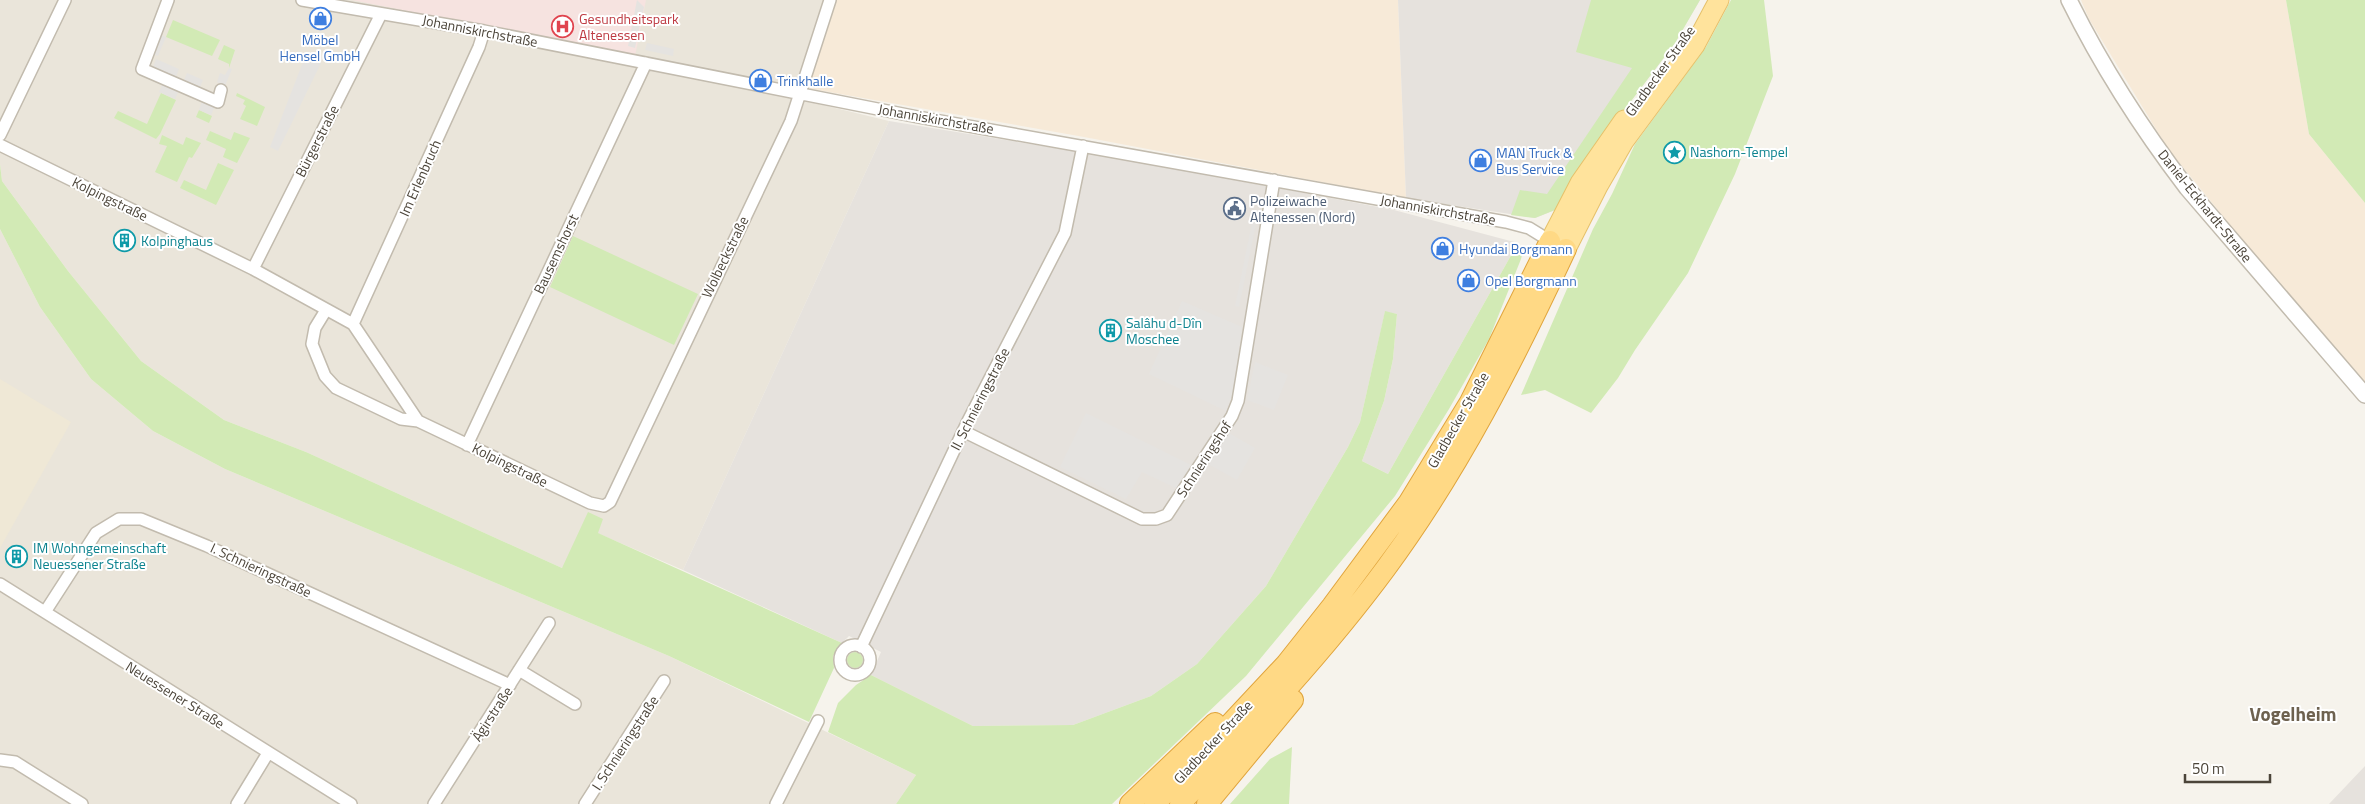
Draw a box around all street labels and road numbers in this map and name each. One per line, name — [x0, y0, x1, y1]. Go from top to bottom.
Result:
street label: Johanniskirchstraße — [421, 9, 540, 52]
street label: Gladbecker Straße — [1619, 21, 1700, 120]
street label: Johanniskirchstraße — [877, 98, 996, 139]
street label: Bürgerstraße — [289, 101, 344, 180]
street label: Im Erlenbruch — [393, 136, 446, 219]
street label: Daniel-Eckhardt-Straße — [2153, 145, 2258, 267]
street label: Kolpingstraße — [69, 171, 152, 226]
street label: Johanniskirchstraße — [1379, 189, 1498, 230]
street label: Bausemshorst — [528, 210, 583, 297]
street label: Wolbeckstraße — [696, 212, 753, 301]
street label: II. Schnieringstraße — [945, 344, 1015, 454]
street label: Gladbecker Straße — [1422, 368, 1494, 472]
street label: Schnieringshof — [1171, 416, 1236, 501]
street label: Kolpingstraße — [469, 437, 552, 492]
street label: I. Schnieringstraße — [207, 537, 315, 602]
street label: Neuessener Straße — [122, 656, 229, 733]
street label: Ägirstraße — [466, 682, 517, 745]
street label: I. Schnieringstraße — [586, 691, 663, 794]
street label: Gladbecker Straße — [1168, 695, 1257, 788]

